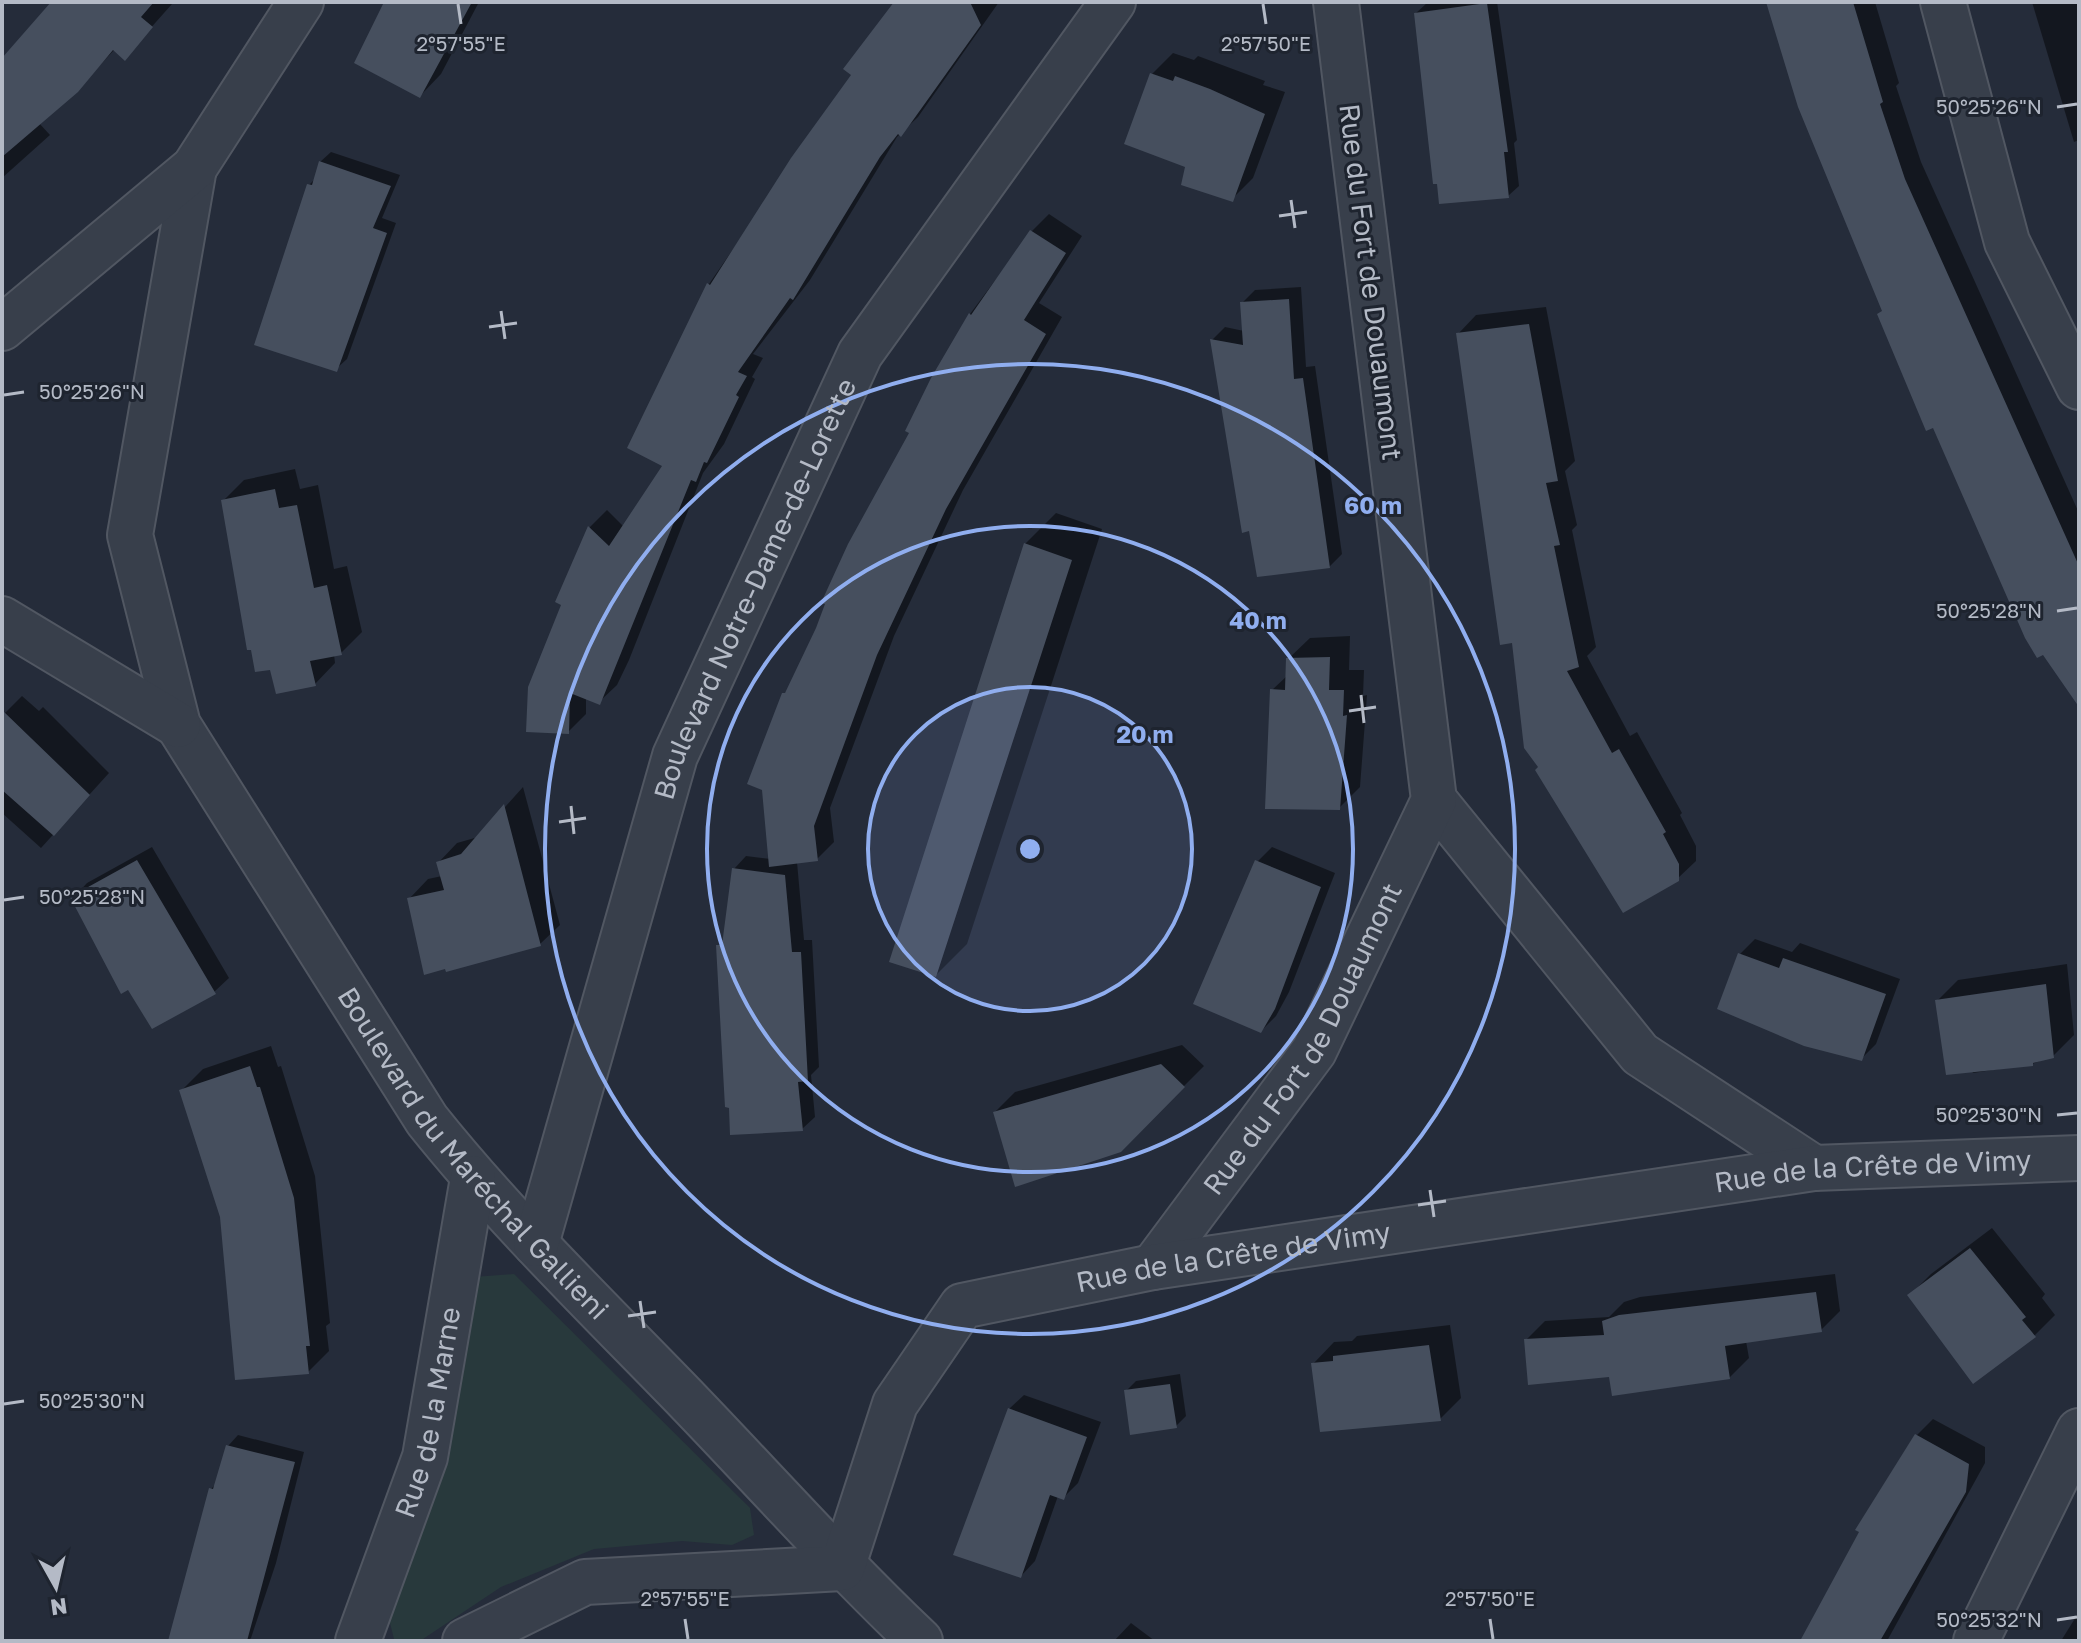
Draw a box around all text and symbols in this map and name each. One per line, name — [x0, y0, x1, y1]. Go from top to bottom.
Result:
text: 2°57'55"E — [416, 31, 506, 55]
text: 2°57'50"E — [1221, 31, 1311, 55]
text: 50°25'26"N — [1936, 94, 2042, 118]
street label: Rue du Fort de Douaumont — [1333, 102, 1410, 462]
street label: Boulevard Notre-Dame-de-Lorette — [646, 373, 863, 803]
text: 50°25'26"N — [39, 379, 145, 403]
text: 60 m — [1344, 490, 1402, 519]
text: 50°25'28"N — [1936, 598, 2042, 622]
text: 40 m — [1229, 605, 1287, 634]
text: 20 m — [1116, 719, 1174, 748]
centre of rings — [1016, 835, 1044, 863]
street label: Rue du Fort de Douaumont — [1196, 877, 1408, 1201]
text: 50°25'28"N — [39, 884, 145, 908]
street label: Boulevard du Maréchal Gallieni — [331, 981, 616, 1326]
text: 50°25'30"N — [1936, 1102, 2042, 1126]
street label: Rue de la Crête de Vimy — [1712, 1143, 2032, 1199]
street label: Rue de la Crête de Vimy — [1073, 1215, 1393, 1298]
street label: Rue de la Marne — [387, 1304, 467, 1522]
text: 50°25'30"N — [39, 1388, 145, 1412]
north arrow — [16, 1547, 96, 1627]
text: 2°57'55"E — [640, 1586, 730, 1610]
text: 2°57'50"E — [1445, 1586, 1535, 1610]
text: N — [49, 1593, 69, 1622]
text: 50°25'32"N — [1936, 1607, 2042, 1631]

